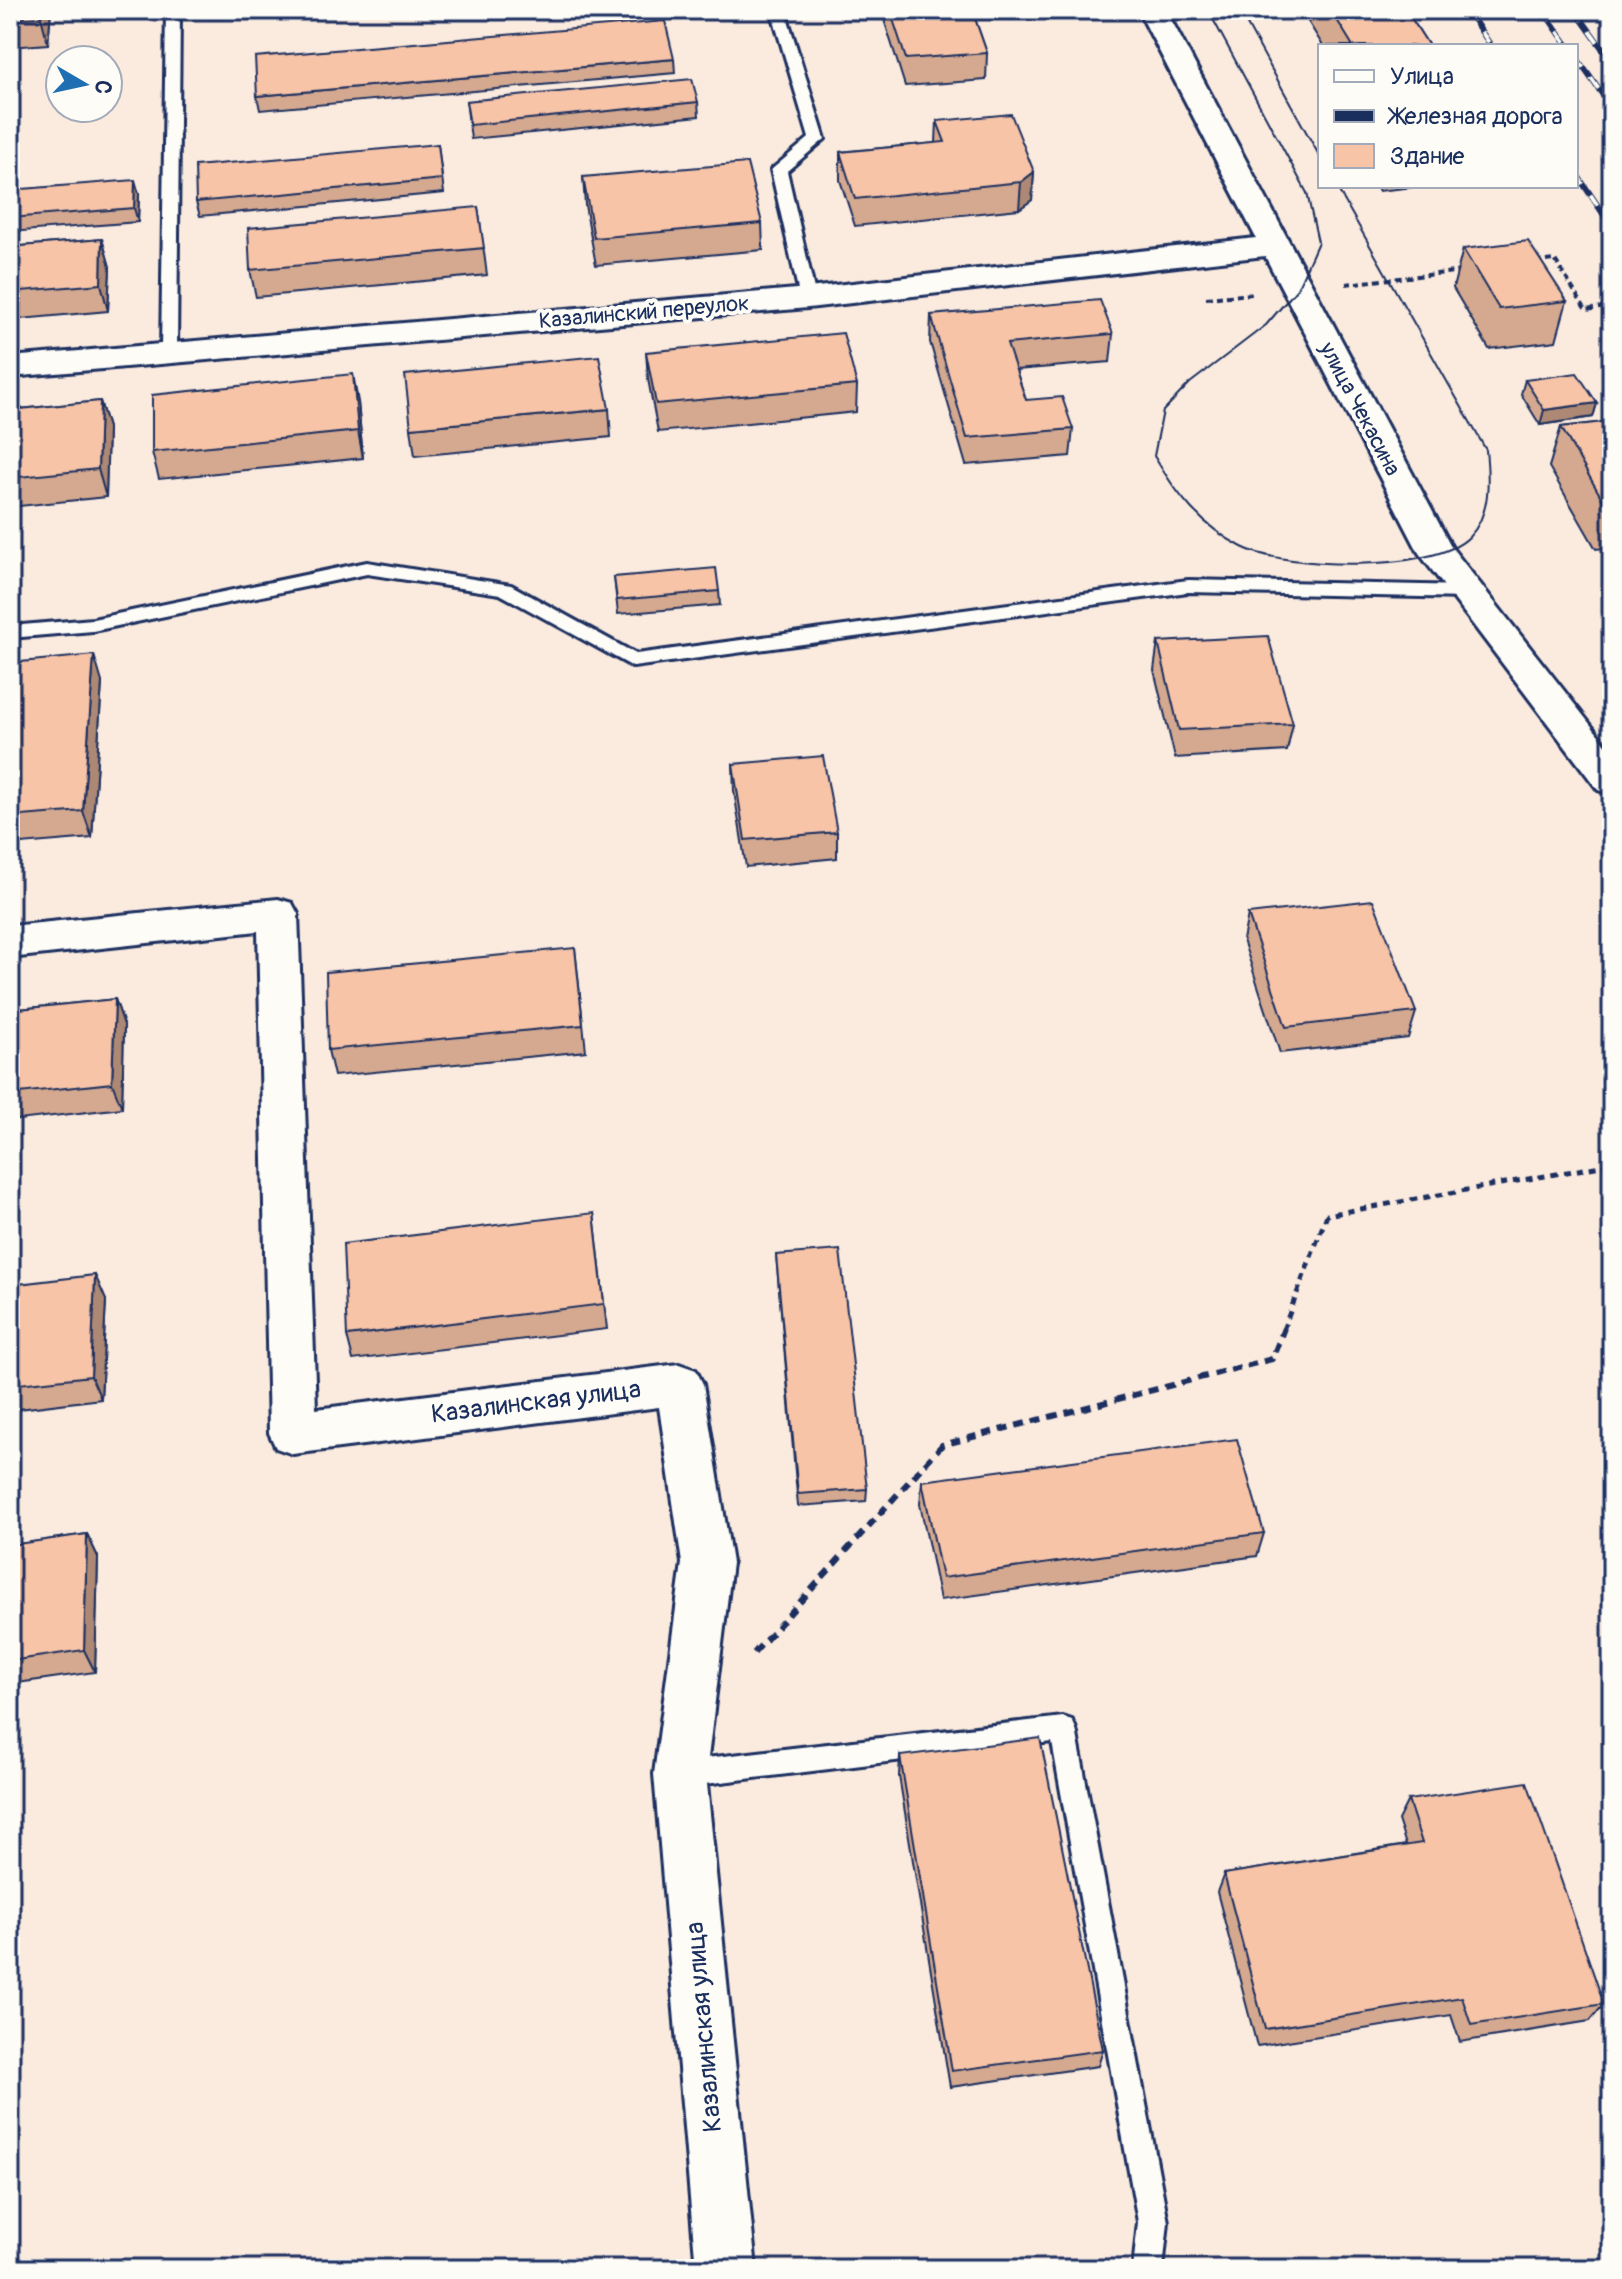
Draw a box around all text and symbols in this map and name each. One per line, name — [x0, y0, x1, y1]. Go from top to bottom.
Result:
north arrow — [44, 44, 124, 124]
legend — [1318, 44, 1578, 188]
text: Улица — [1390, 62, 1454, 91]
text: С — [88, 78, 118, 96]
text: Железная дорога — [1386, 102, 1563, 131]
text: Здание — [1390, 142, 1465, 171]
street label: Казалинский переулок — [538, 289, 750, 335]
street label: улица Чекасина — [1313, 336, 1407, 481]
street label: Казалинская улица — [429, 1373, 643, 1431]
street label: Казалинская улица — [679, 1920, 729, 2134]

